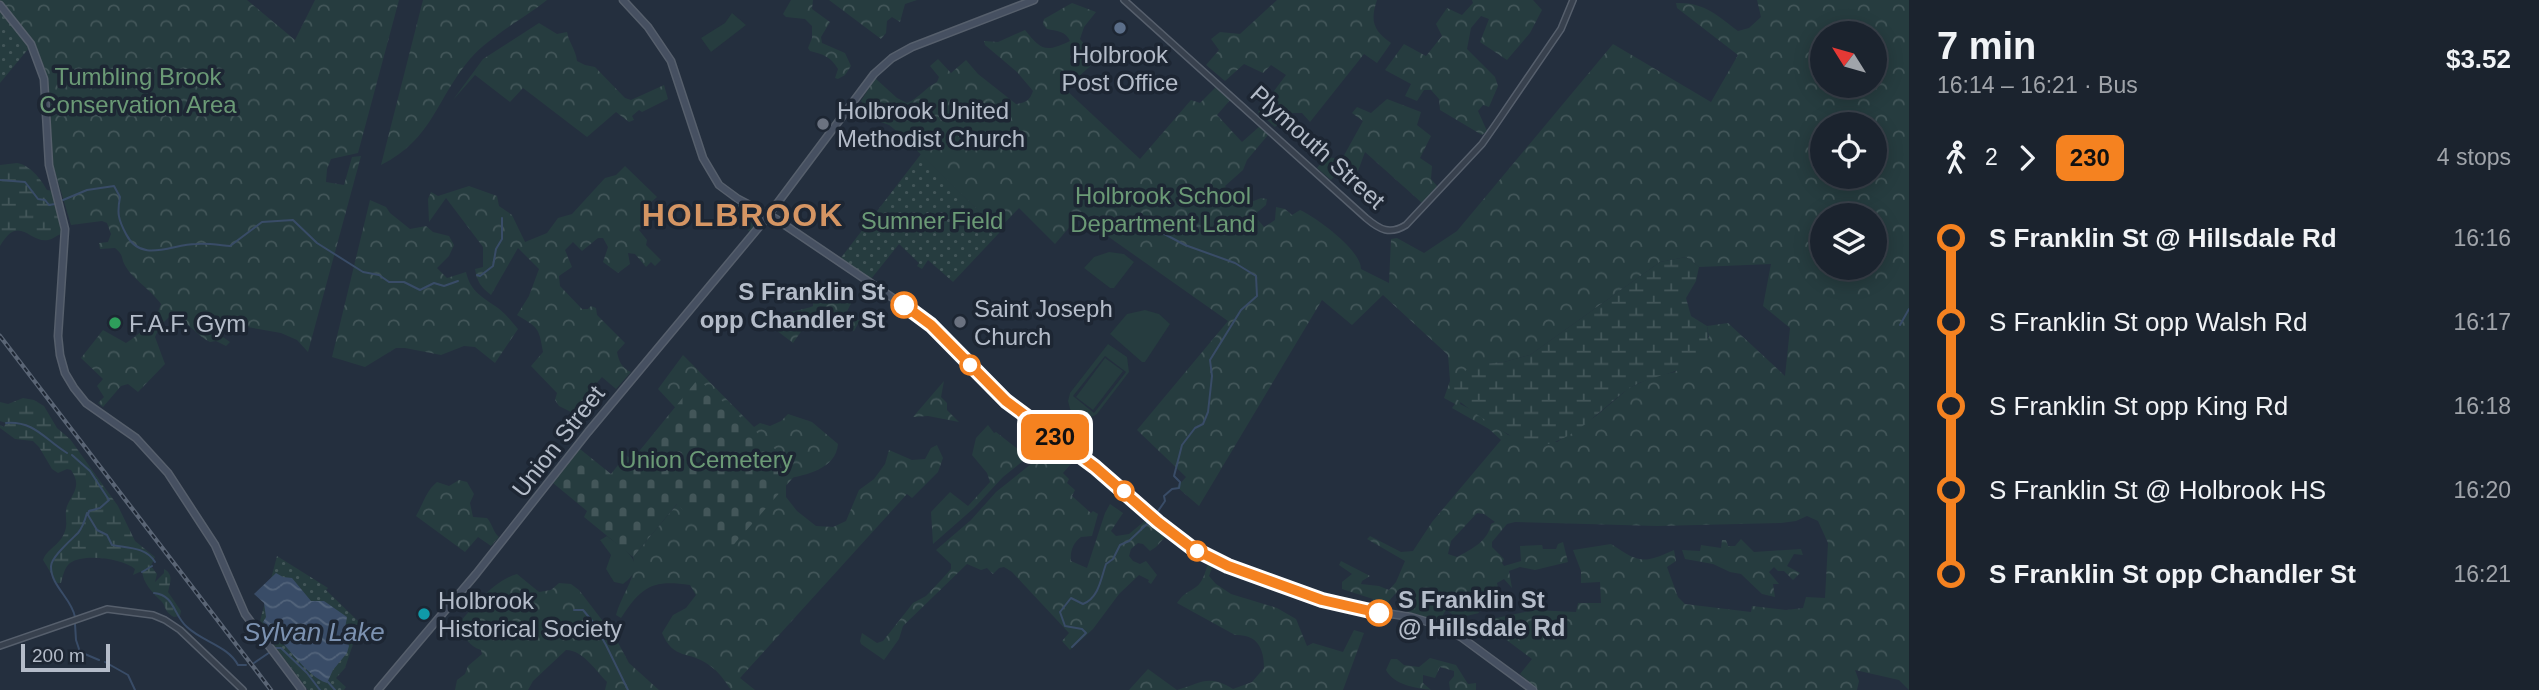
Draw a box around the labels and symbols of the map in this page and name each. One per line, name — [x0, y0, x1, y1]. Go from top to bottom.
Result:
marker: Holbrook Post Office — [1112, 20, 1128, 36]
north arrow — [1810, 21, 1886, 98]
place label: Holbrook Post Office — [1062, 41, 1178, 96]
park label: Tumbling Brook Conservation Area — [39, 63, 237, 118]
street label: Plymouth Street — [1246, 80, 1391, 214]
place label: Holbrook United Methodist Church — [837, 97, 1025, 152]
marker: Holbrook United Methodist Church — [815, 116, 831, 132]
park label: Holbrook School Department Land — [1070, 182, 1256, 237]
district label: HOLBROOK — [642, 197, 844, 233]
park label: Sumner Field — [861, 207, 1003, 234]
place label: S Franklin St opp Chandler St — [700, 278, 885, 333]
marker: S Franklin St opp Chandler St — [891, 292, 917, 318]
place label: Saint Joseph Church — [974, 295, 1113, 350]
place label: F.A.F. Gym — [129, 310, 246, 337]
marker: Saint Joseph Church — [952, 314, 968, 330]
marker: F.A.F. Gym — [107, 315, 123, 331]
unlabelled marker — [960, 355, 980, 375]
street label: Union Street — [506, 380, 610, 502]
line badge: 230 — [1015, 414, 1095, 460]
park label: Union Cemetery — [619, 446, 793, 473]
unlabelled marker — [1114, 481, 1134, 501]
unlabelled marker — [1187, 541, 1207, 561]
place label: S Franklin St @ Hillsdale Rd — [1398, 586, 1565, 641]
place label: Holbrook Historical Society — [438, 587, 622, 642]
marker: S Franklin St @ Hillsdale Rd — [1366, 600, 1392, 626]
marker: Holbrook Historical Society — [416, 606, 432, 622]
water label: Sylvan Lake — [243, 617, 385, 647]
scale bar — [21, 641, 110, 673]

